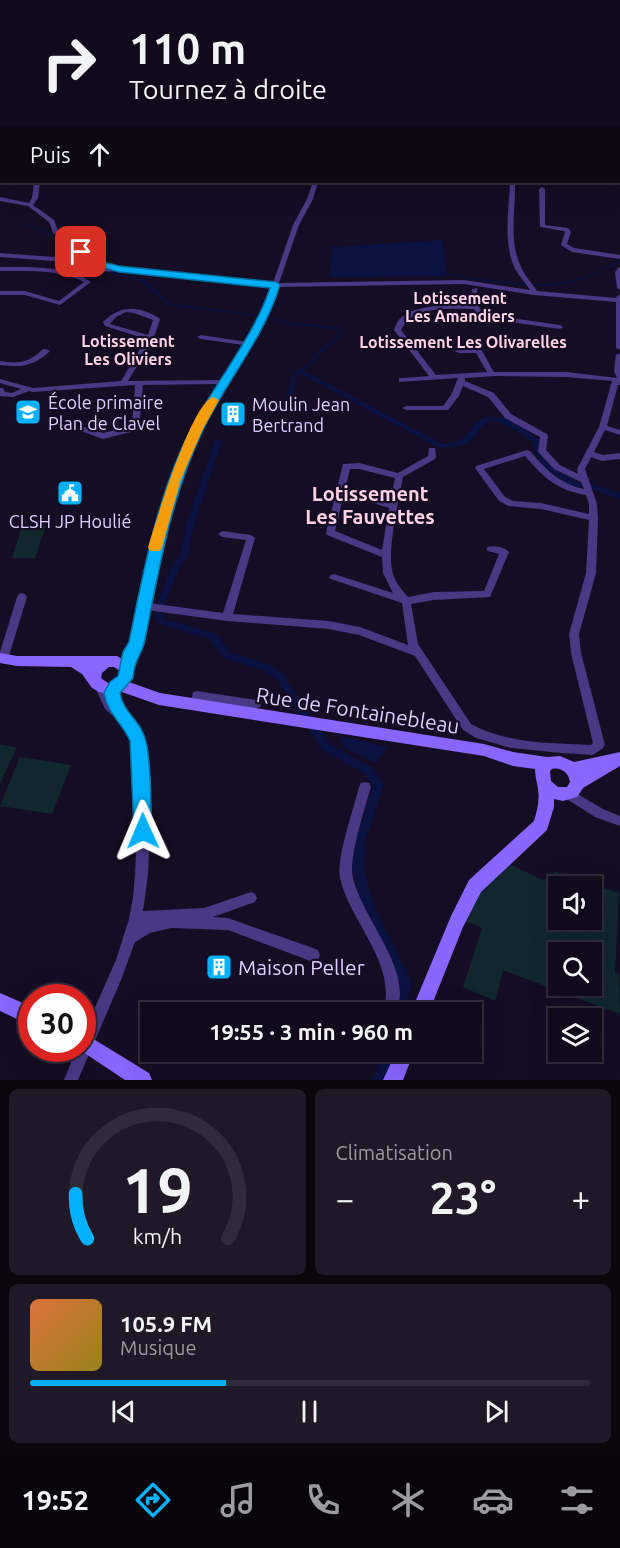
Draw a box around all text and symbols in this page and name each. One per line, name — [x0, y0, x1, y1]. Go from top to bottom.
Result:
icon: right — [30, 24, 108, 102]
text: 110 m — [129, 25, 246, 72]
text: Tournez à droite — [129, 74, 327, 104]
icon: ahead — [83, 138, 116, 171]
text: Puis — [30, 142, 71, 167]
pin — [55, 226, 106, 277]
icon: arrive — [64, 235, 97, 268]
district label: Lotissement Les Amandiers — [405, 289, 515, 325]
district label: Lotissement Les Oliviers — [81, 332, 175, 368]
district label: Lotissement Les Olivarelles — [359, 333, 567, 351]
place label: École primaire Plan de Clavel — [48, 391, 163, 433]
place label: Moulin Jean Bertrand — [252, 394, 350, 435]
school or university icon: École primaire Plan de Clavel — [13, 397, 43, 427]
building icon: Moulin Jean Bertrand — [218, 399, 248, 429]
public building icon: CLSH JP Houlié — [55, 478, 85, 508]
district label: Lotissement Les Fauvettes — [305, 482, 435, 528]
place label: CLSH JP Houlié — [9, 511, 131, 531]
street label: Rue de Fontainebleau — [255, 682, 461, 738]
position arrow — [111, 799, 175, 863]
map controls — [548, 876, 602, 1062]
button: sound — [548, 876, 602, 930]
button: search — [548, 942, 602, 996]
building icon: Maison Peller — [204, 952, 234, 982]
place label: Maison Peller — [238, 955, 365, 979]
speed limit sign: 30 — [18, 984, 96, 1062]
button: layers — [548, 1008, 602, 1062]
text: 19:55 · 3 min · 960 m — [209, 1019, 413, 1044]
text: Climatisation — [336, 1141, 453, 1164]
text: 19 — [122, 1155, 192, 1225]
text: 23° — [429, 1172, 496, 1223]
text: − — [336, 1180, 354, 1217]
text: + — [571, 1180, 590, 1217]
text: km/h — [132, 1224, 182, 1248]
text: 105.9 FM — [120, 1311, 212, 1336]
text: Musique — [120, 1336, 197, 1359]
icon: previous — [107, 1395, 140, 1428]
icon: pause — [293, 1395, 326, 1428]
icon: next — [480, 1395, 513, 1428]
icon: directions — [132, 1479, 174, 1521]
icon: music — [217, 1479, 259, 1521]
icon: phone — [302, 1479, 344, 1521]
icon: climate — [387, 1479, 429, 1521]
icon: car — [472, 1479, 514, 1521]
icon: filters — [556, 1479, 598, 1521]
text: 19:52 — [21, 1485, 89, 1515]

